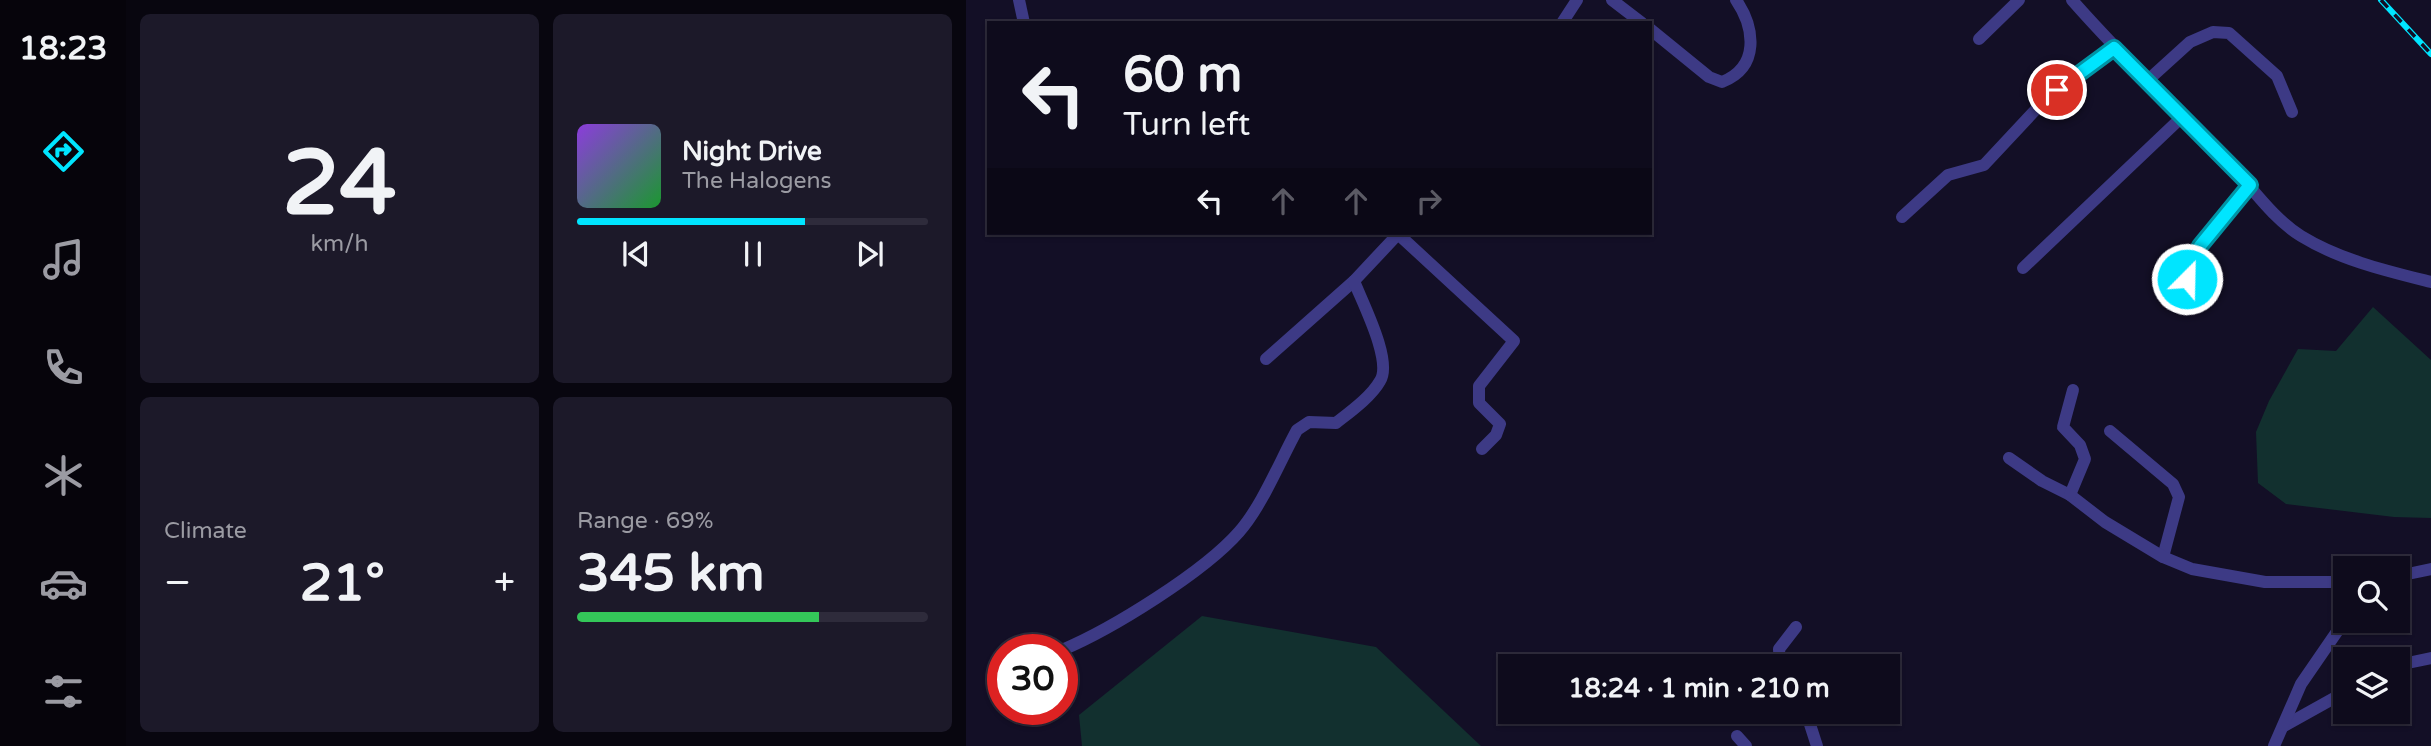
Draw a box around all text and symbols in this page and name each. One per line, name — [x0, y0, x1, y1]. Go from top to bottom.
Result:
text: 18:23 — [19, 30, 107, 68]
text: 60 m — [1123, 46, 1242, 105]
icon: left — [1008, 49, 1099, 140]
pin — [2027, 60, 2087, 120]
icon: arrive — [2038, 71, 2076, 109]
text: Turn left — [1123, 106, 1250, 144]
icon: directions — [39, 127, 88, 176]
text: 24 — [282, 129, 397, 239]
text: Night Drive — [682, 136, 822, 167]
text: The Halogens — [682, 167, 831, 195]
icon: left — [1191, 182, 1229, 220]
icon: ahead — [1264, 182, 1302, 220]
icon: ahead — [1337, 182, 1375, 220]
icon: right — [1410, 182, 1448, 220]
text: km/h — [311, 230, 368, 258]
icon: music — [39, 235, 88, 284]
icon: previous — [617, 235, 655, 273]
icon: pause — [734, 235, 772, 273]
icon: next — [851, 235, 889, 273]
position arrow — [2150, 242, 2224, 316]
icon: phone — [39, 343, 88, 392]
icon: climate — [39, 451, 88, 500]
text: Range · 69% — [577, 507, 713, 535]
text: Climate — [164, 517, 247, 545]
text: 345 km — [577, 542, 765, 605]
text: 21° — [300, 552, 385, 615]
map controls — [2333, 556, 2410, 724]
button: search — [2333, 556, 2410, 633]
icon: car — [39, 559, 88, 608]
text: − — [164, 560, 191, 606]
text: + — [494, 560, 515, 606]
speed limit sign: 30 — [987, 634, 1078, 725]
button: layers — [2333, 647, 2410, 724]
icon: filters — [39, 667, 88, 716]
text: 18:24 · 1 min · 210 m — [1568, 673, 1830, 704]

